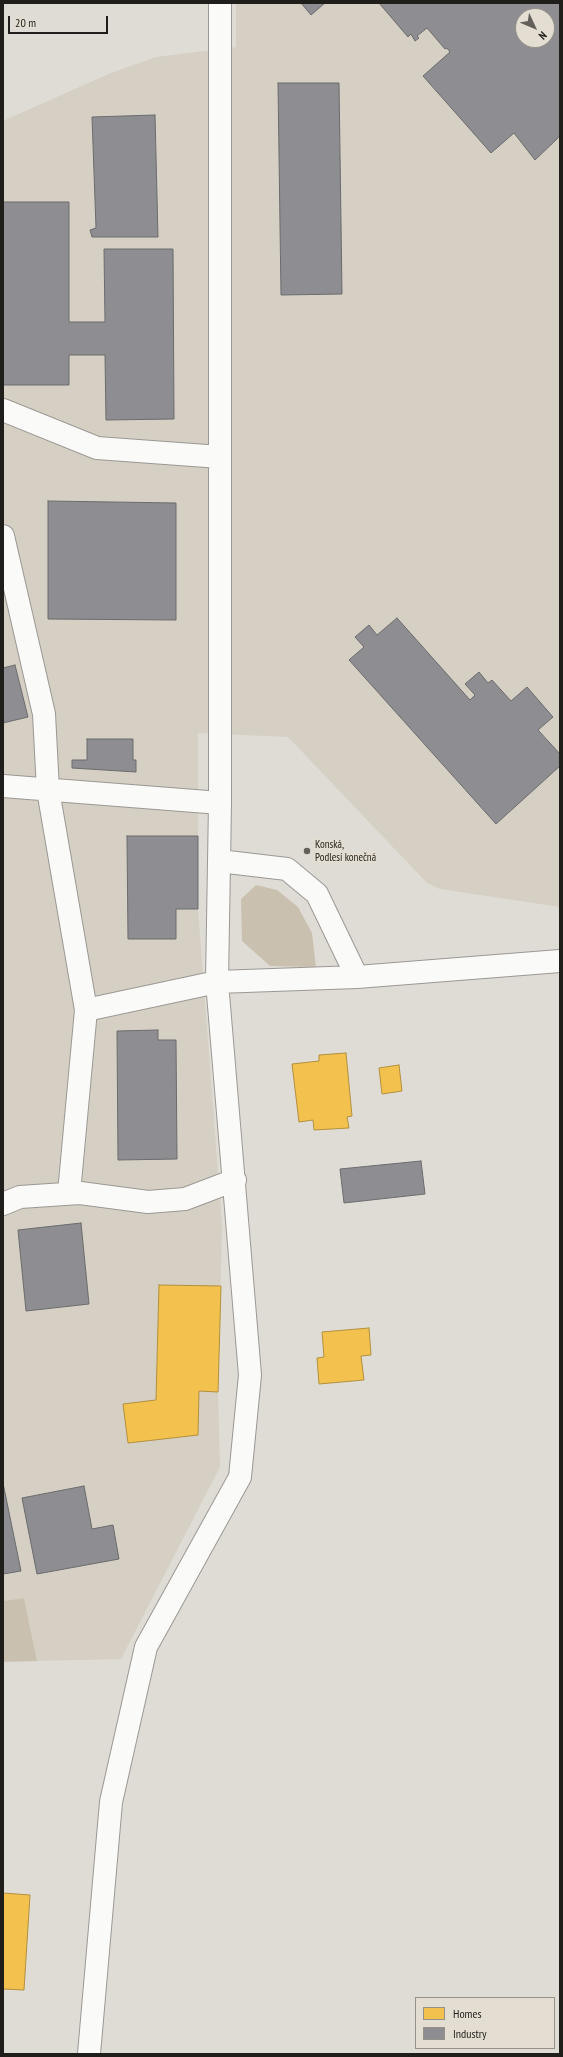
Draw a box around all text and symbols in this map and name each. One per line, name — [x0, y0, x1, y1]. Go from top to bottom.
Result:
scale bar — [10, 8, 110, 34]
north arrow — [515, 8, 555, 48]
text: 20 m — [15, 15, 36, 30]
text: N — [536, 29, 550, 43]
place label: Konská, Podlesí konečná — [315, 838, 376, 864]
marker: Konská, Podlesí konečná — [302, 846, 312, 856]
legend — [415, 1997, 555, 2049]
text: Homes — [453, 2006, 481, 2021]
text: Industry — [453, 2026, 487, 2041]

